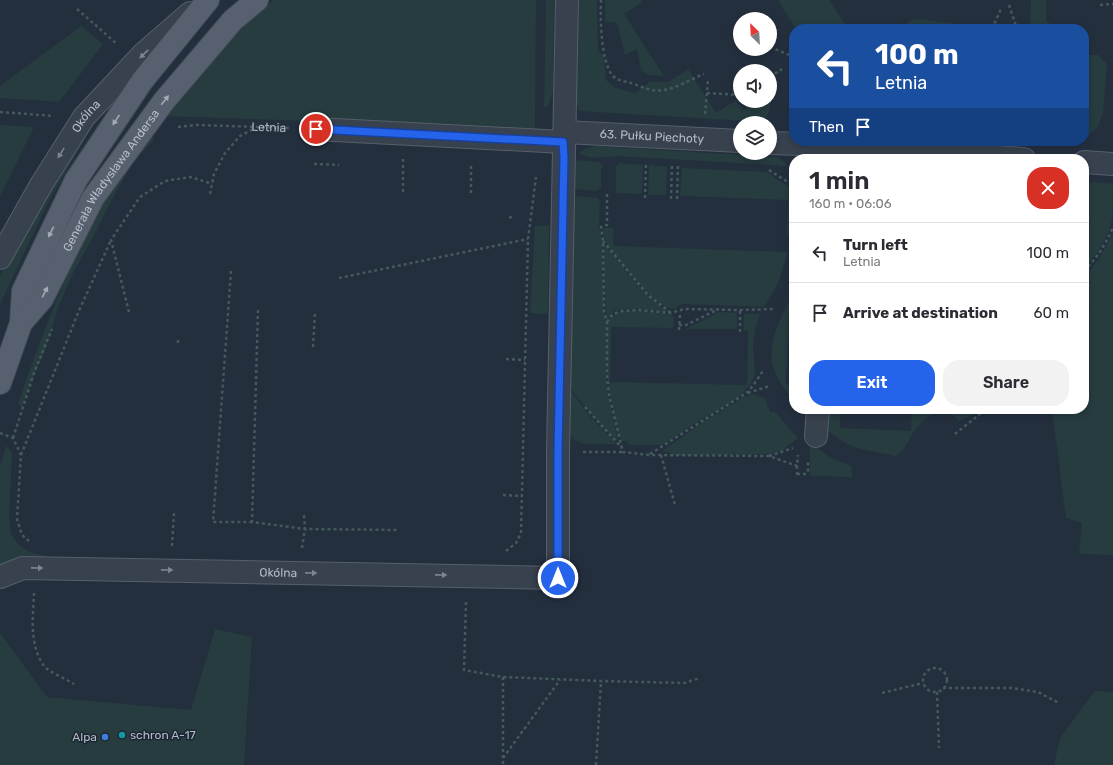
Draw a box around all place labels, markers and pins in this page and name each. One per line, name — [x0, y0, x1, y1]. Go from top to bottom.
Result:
pin — [299, 112, 333, 146]
place label: schron A-17 — [130, 728, 196, 742]
place label: Alpa — [72, 730, 97, 744]
marker: schron A-17 — [117, 730, 127, 740]
marker: Alpa — [100, 732, 110, 742]

